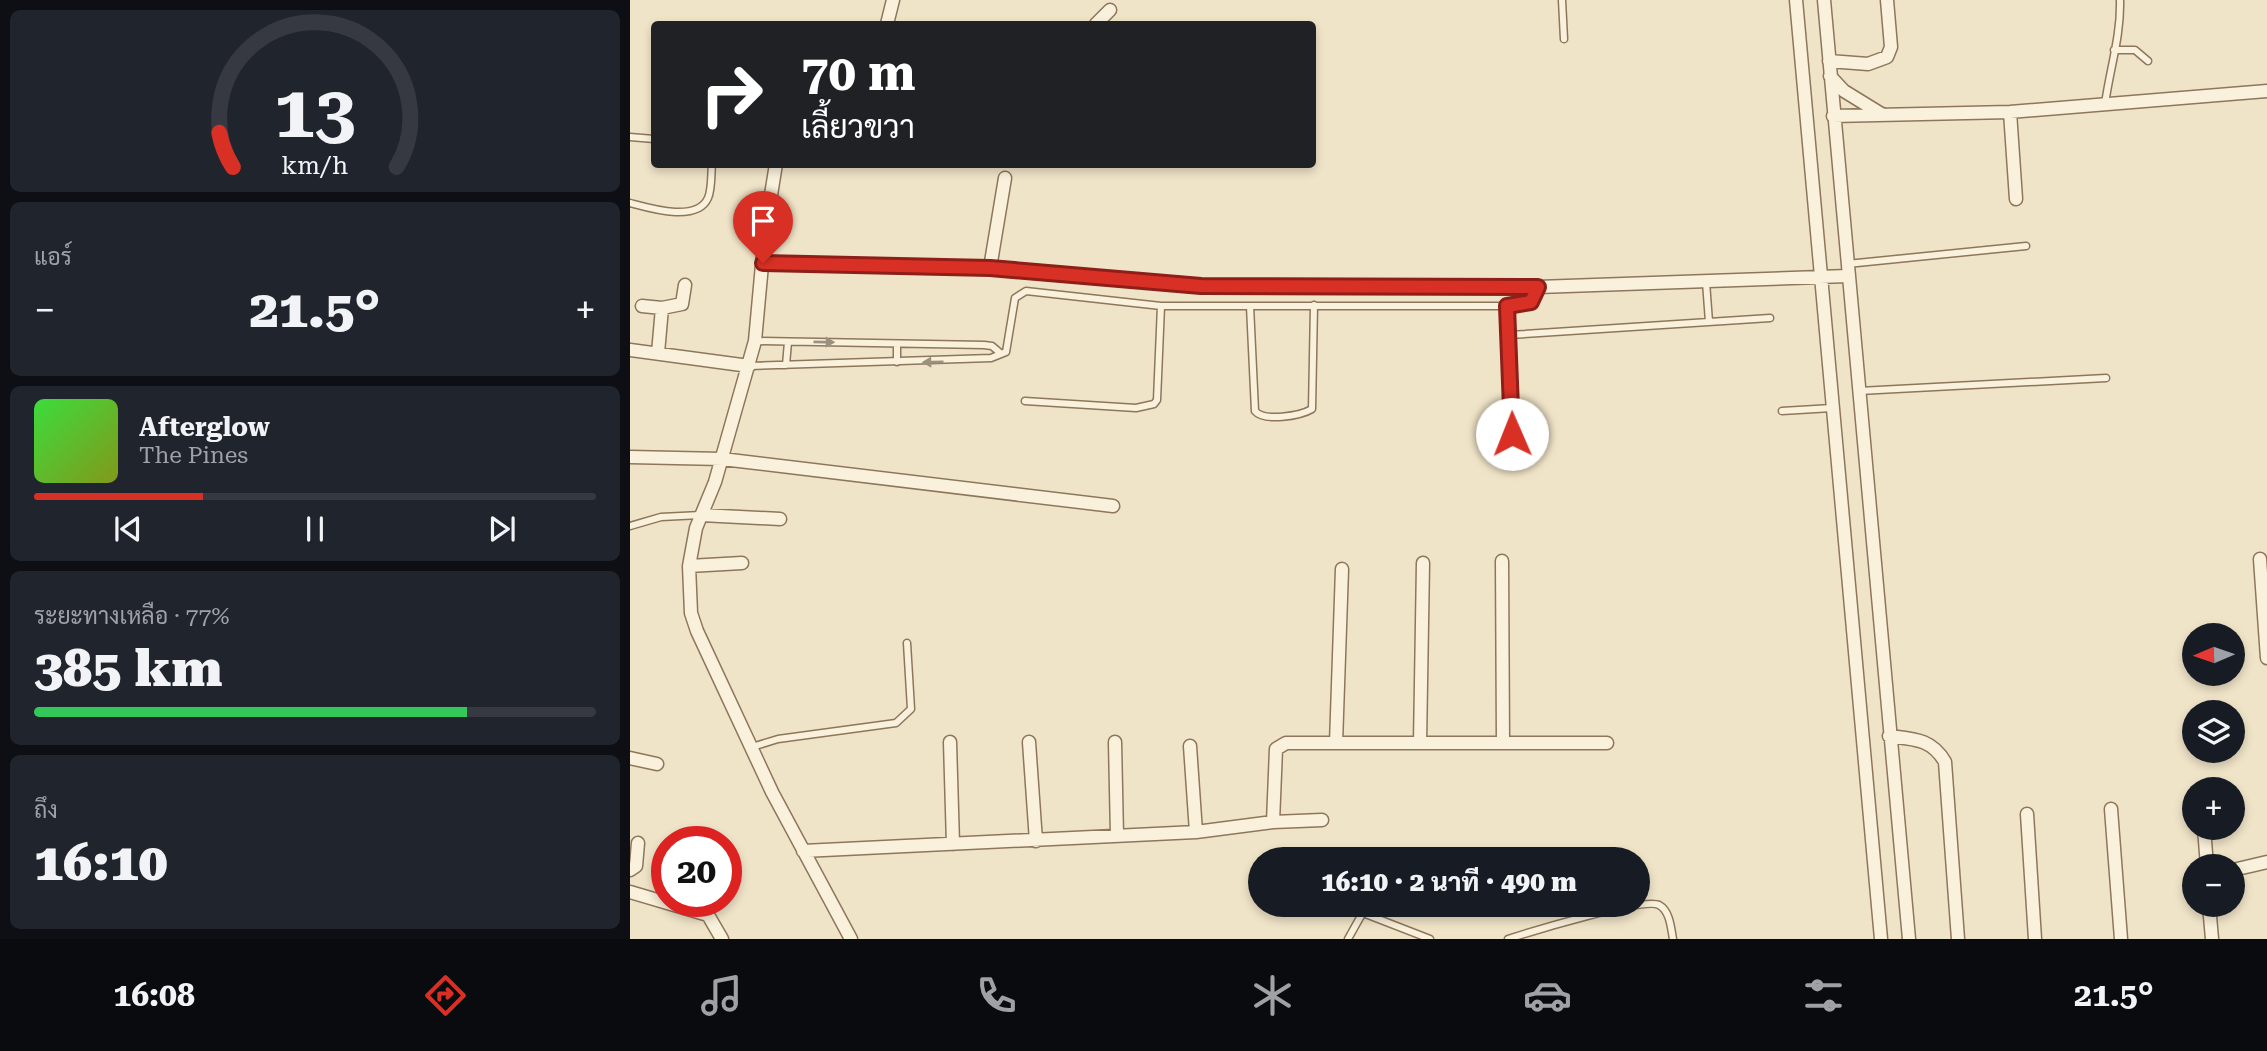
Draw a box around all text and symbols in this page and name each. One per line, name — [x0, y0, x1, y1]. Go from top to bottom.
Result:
text: 70 m — [801, 45, 916, 102]
icon: right — [686, 49, 777, 140]
text: 13 — [274, 70, 356, 155]
text: เลี้ยวขวา — [801, 108, 915, 146]
text: km/h — [282, 151, 348, 180]
pin — [733, 191, 793, 263]
icon: arrive — [744, 202, 782, 240]
text: แอร์ — [34, 244, 72, 271]
text: 21.5° — [250, 279, 380, 340]
text: − — [34, 288, 55, 332]
text: + — [575, 288, 596, 332]
one-way arrow — [813, 337, 835, 348]
one-way arrow — [922, 356, 944, 367]
position arrow — [1475, 397, 1549, 471]
text: Afterglow — [139, 412, 270, 442]
text: The Pines — [139, 442, 248, 469]
icon: previous — [109, 510, 147, 548]
icon: pause — [296, 510, 334, 548]
icon: next — [483, 510, 521, 548]
text: ระยะทางเหลือ · 77% — [34, 603, 229, 630]
north arrow — [2182, 623, 2245, 686]
map controls — [2182, 623, 2245, 917]
text: 385 km — [34, 638, 222, 699]
button: layers — [2182, 700, 2245, 763]
button: + — [2182, 777, 2245, 840]
text: ถึง — [34, 797, 58, 824]
speed limit sign: 20 — [651, 826, 742, 917]
text: 16:10 — [34, 832, 168, 893]
button: − — [2182, 854, 2245, 917]
text: 16:10 · 2 นาที · 490 m — [1321, 867, 1577, 897]
icon: directions — [421, 971, 470, 1020]
icon: music — [697, 971, 746, 1020]
icon: phone — [972, 971, 1021, 1020]
icon: climate — [1248, 971, 1297, 1020]
icon: car — [1523, 971, 1572, 1020]
icon: filters — [1799, 971, 1848, 1020]
text: 16:08 — [113, 976, 195, 1014]
text: 21.5° — [2074, 976, 2154, 1014]

